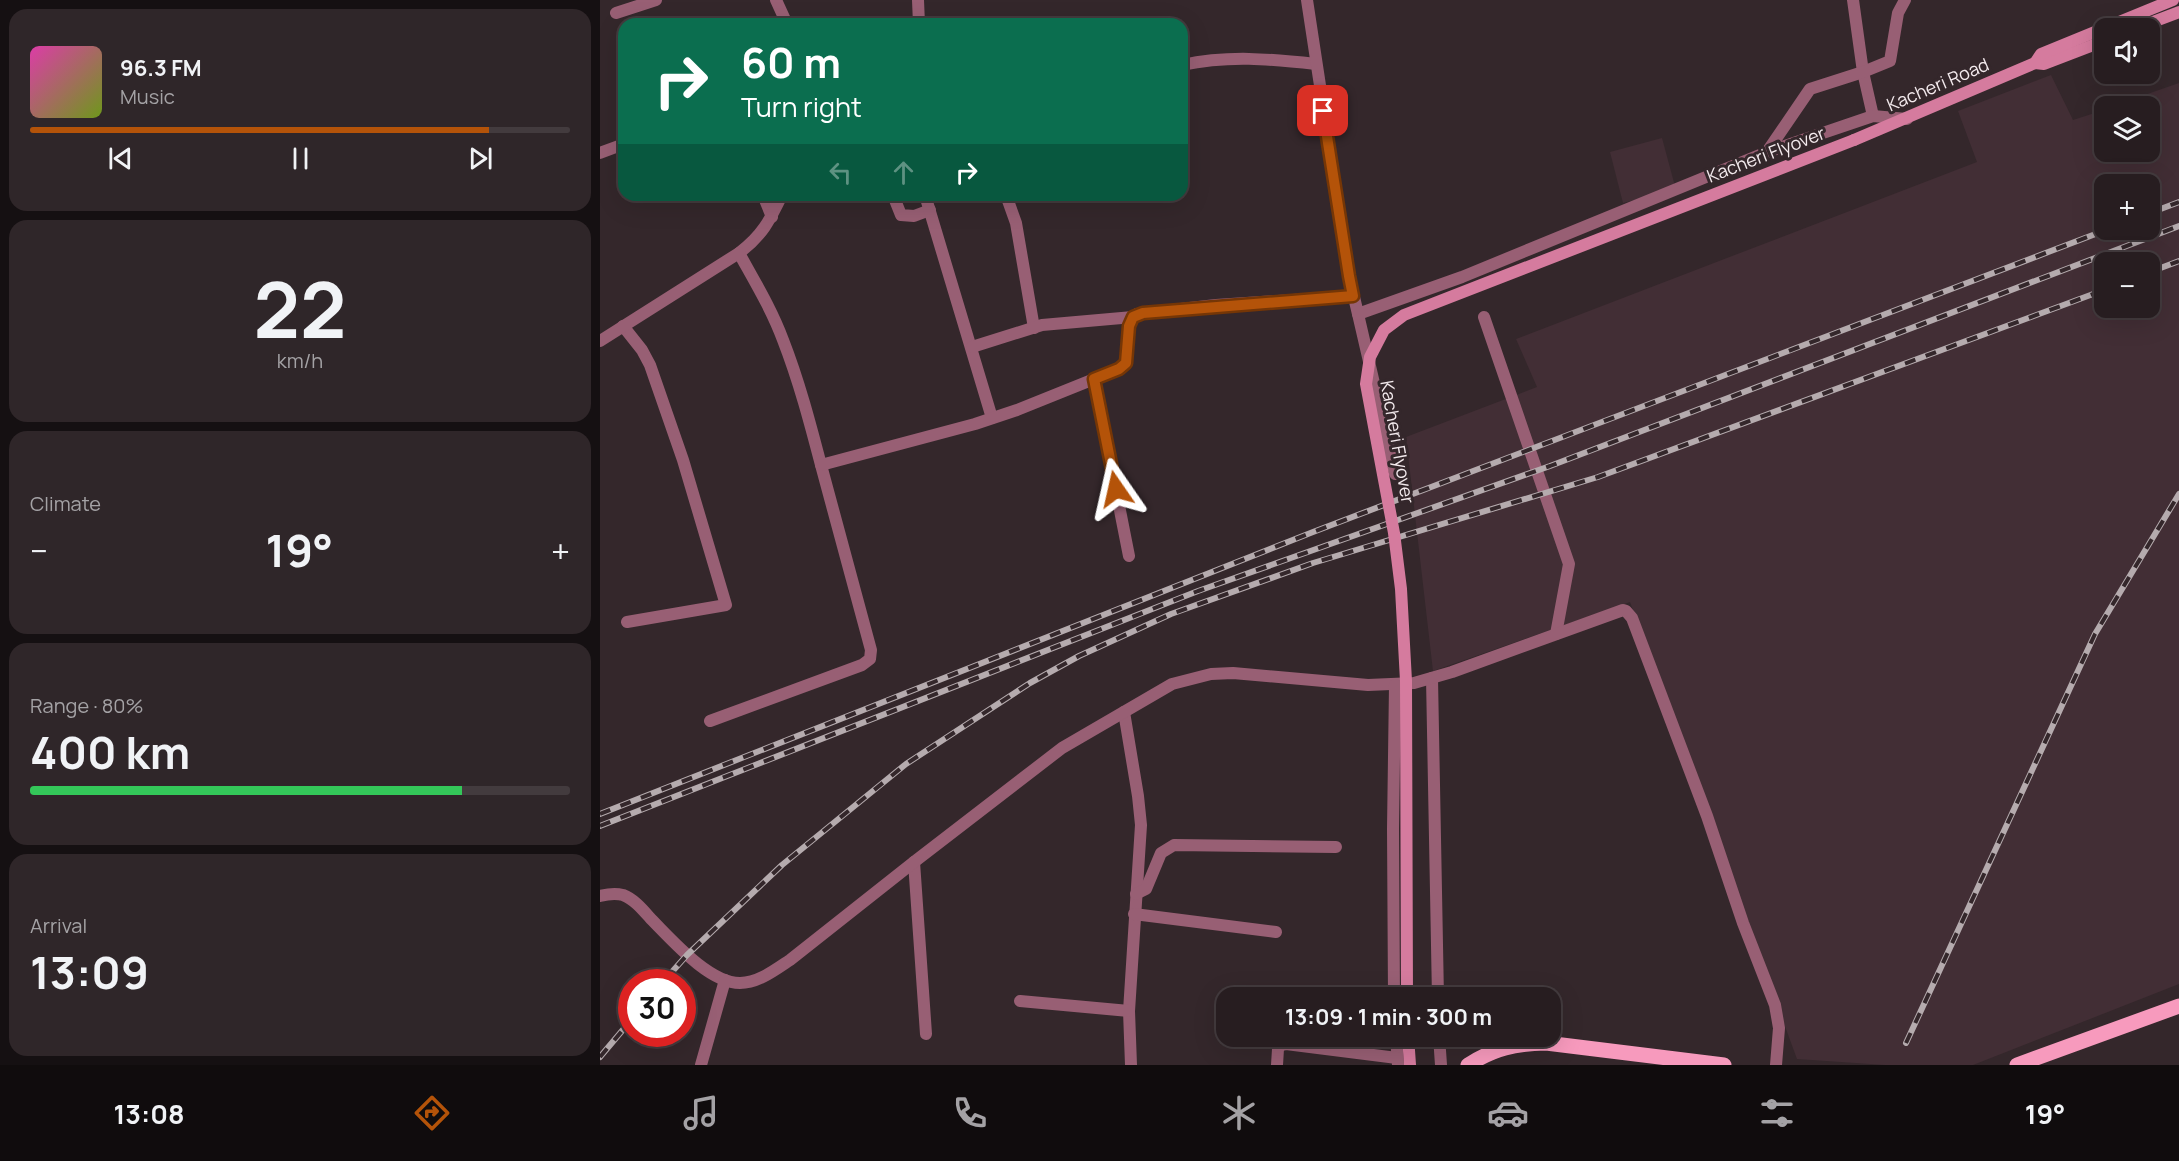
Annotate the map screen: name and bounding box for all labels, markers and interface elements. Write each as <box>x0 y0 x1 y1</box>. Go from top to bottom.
map controls <box>2094 18 2160 318</box>
button: sound <box>2094 18 2160 84</box>
text: 60 m <box>741 33 841 91</box>
icon: right <box>642 42 720 120</box>
street label: Kacheri Road <box>1883 52 1992 116</box>
text: 96.3 FM <box>120 53 202 83</box>
text: Music <box>120 83 175 110</box>
pin <box>1297 85 1348 136</box>
text: Turn right <box>741 88 862 125</box>
icon: arrive <box>1306 94 1339 127</box>
button: layers <box>2094 96 2160 162</box>
street label: Kacheri Flyover <box>1703 120 1829 188</box>
icon: previous <box>104 142 137 175</box>
icon: pause <box>284 142 317 175</box>
icon: next <box>464 142 497 175</box>
icon: left <box>824 156 857 189</box>
icon: ahead <box>887 156 920 189</box>
icon: right <box>950 156 983 189</box>
button: + <box>2094 174 2160 240</box>
button: − <box>2094 252 2160 318</box>
text: 22 <box>254 255 346 361</box>
text: km/h <box>277 347 323 374</box>
street label: Kacheri Flyover <box>1375 378 1421 506</box>
position arrow <box>1084 457 1148 521</box>
text: Climate <box>30 490 101 517</box>
text: 19° <box>265 519 333 581</box>
text: − <box>30 528 48 573</box>
text: + <box>551 528 570 573</box>
text: Range · 80% <box>30 692 144 719</box>
text: 400 km <box>30 721 190 783</box>
text: Arrival <box>30 912 87 939</box>
text: 13:09 <box>30 941 149 1003</box>
speed limit sign: 30 <box>618 969 696 1047</box>
text: 13:09 · 1 min · 300 m <box>1285 1002 1492 1032</box>
icon: directions <box>411 1092 453 1134</box>
icon: music <box>680 1092 722 1134</box>
icon: phone <box>949 1092 991 1134</box>
icon: climate <box>1218 1092 1260 1134</box>
icon: car <box>1487 1092 1529 1134</box>
icon: filters <box>1756 1092 1798 1134</box>
text: 13:08 <box>113 1095 185 1132</box>
text: 19° <box>2025 1095 2066 1132</box>

